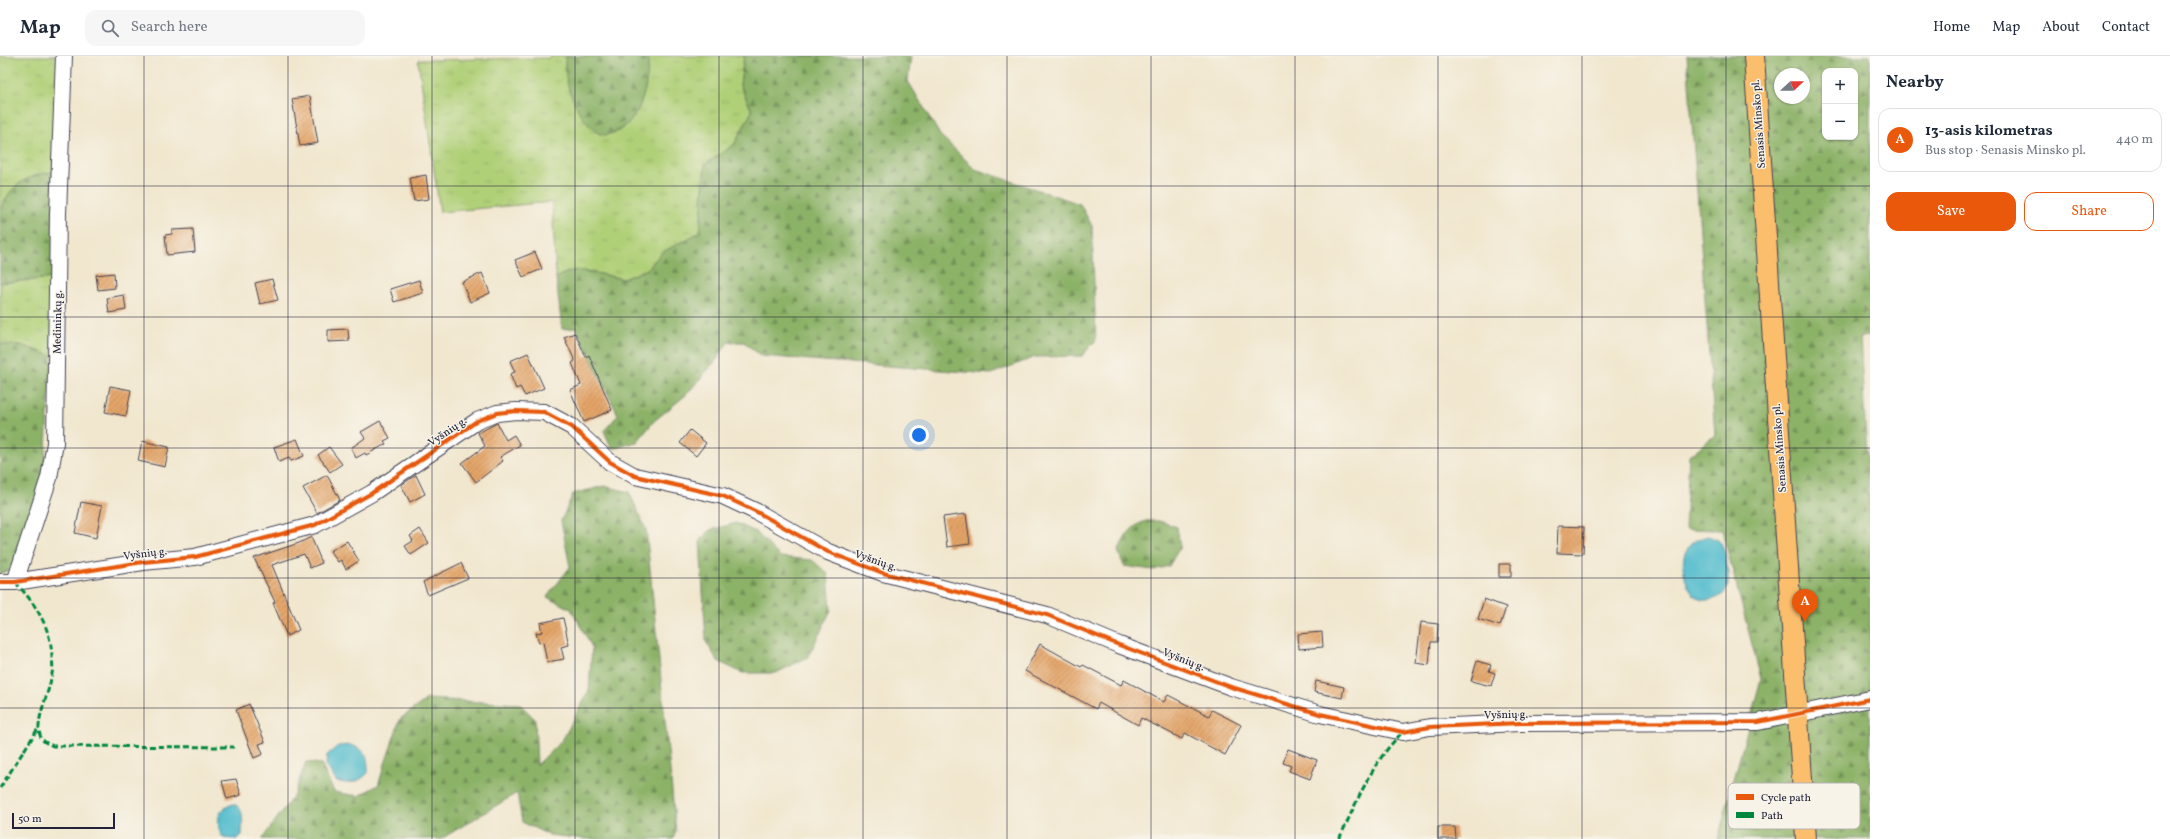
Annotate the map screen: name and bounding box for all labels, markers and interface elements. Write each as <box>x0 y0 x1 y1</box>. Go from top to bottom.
search box <box>85 10 365 46</box>
text: Map <box>20 15 61 41</box>
icon: search <box>99 17 121 39</box>
text: Search here <box>131 17 208 38</box>
text: Home <box>1933 18 1970 37</box>
text: Map <box>1992 18 2020 37</box>
text: About <box>2042 18 2080 37</box>
text: Contact <box>2102 18 2150 37</box>
north arrow <box>1774 68 1810 104</box>
map controls <box>1822 68 1858 140</box>
button: + <box>1822 68 1858 104</box>
text: Nearby <box>1886 71 1944 94</box>
street label: Senasis Minsko pl. <box>1749 79 1770 169</box>
button: − <box>1822 104 1858 140</box>
text: 13-asis kilometras <box>1925 121 2053 142</box>
text: A <box>1895 131 1905 149</box>
text: 440 m <box>2116 131 2153 149</box>
text: Bus stop · Senasis Minsko pl. <box>1925 142 2086 160</box>
button: Save <box>1886 192 2016 231</box>
button: Share <box>2024 192 2154 231</box>
street label: Medininkų g. <box>50 290 67 354</box>
street label: Senasis Minsko pl. <box>1770 403 1791 493</box>
street label: Vyšnių g. <box>425 414 471 451</box>
your location <box>909 425 929 445</box>
street label: Vyšnių g. <box>122 544 168 565</box>
street label: Vyšnių g. <box>852 547 899 576</box>
pin: A <box>1792 589 1818 622</box>
street label: Vyšnių g. <box>1160 646 1207 675</box>
street label: Vyšnių g. <box>1484 708 1529 723</box>
legend <box>1728 783 1860 829</box>
text: Cycle path <box>1761 791 1811 806</box>
text: Path <box>1761 809 1784 824</box>
scale bar <box>12 811 115 830</box>
text: 50 m <box>18 812 42 827</box>

